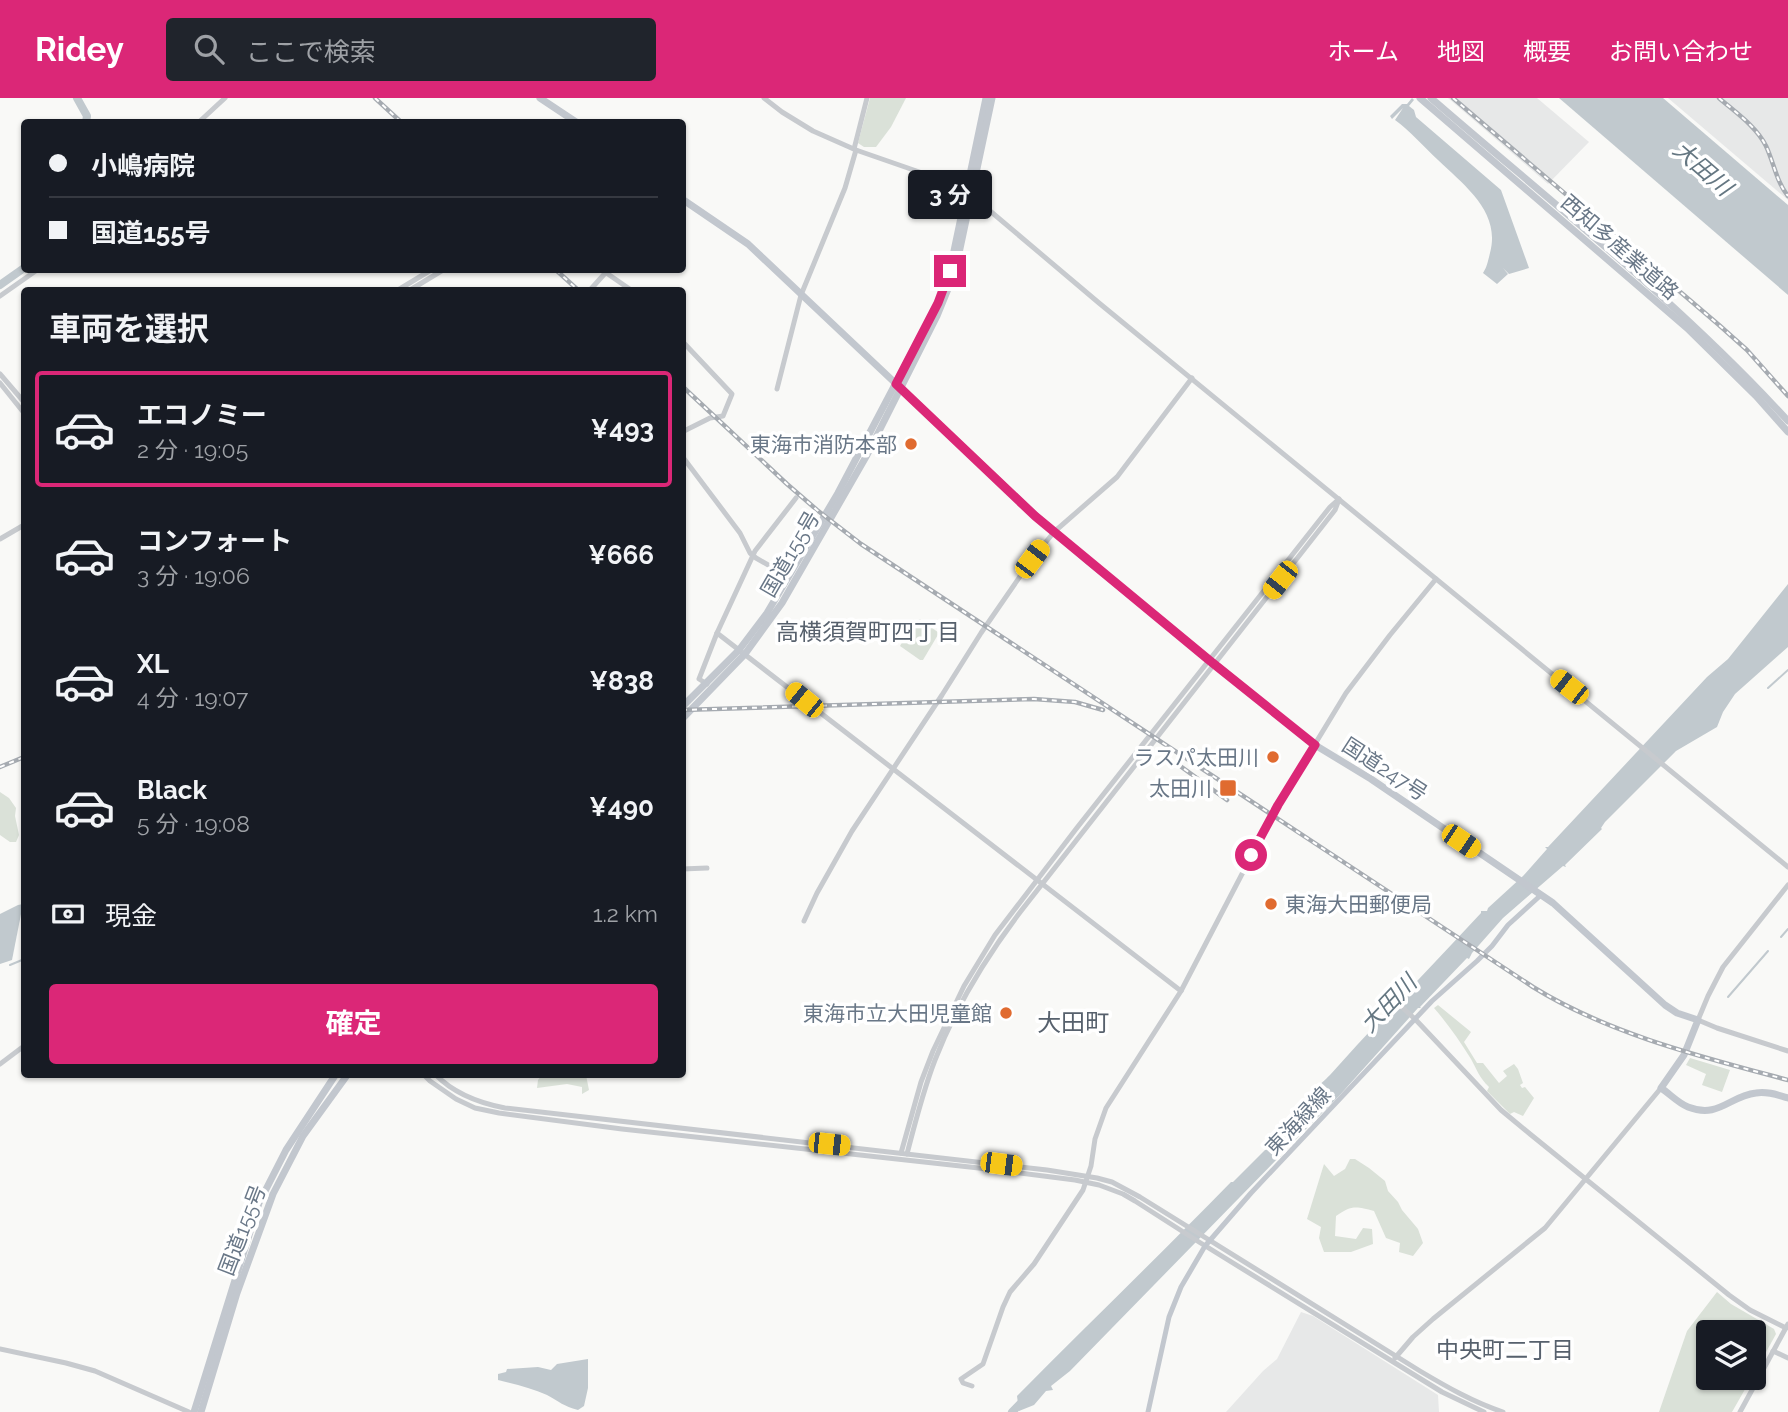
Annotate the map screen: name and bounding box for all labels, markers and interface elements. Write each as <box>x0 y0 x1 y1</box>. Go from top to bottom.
search box <box>166 18 656 81</box>
text: Ridey <box>35 30 124 69</box>
icon: search <box>190 30 228 68</box>
text: ここで検索 <box>246 37 376 67</box>
text: ホーム <box>1328 37 1399 66</box>
text: 地図 <box>1437 37 1485 66</box>
text: 概要 <box>1523 37 1571 66</box>
text: お問い合わせ <box>1609 37 1753 66</box>
water label: 大田川 <box>1668 135 1740 203</box>
text: 小嶋病院 <box>91 151 195 181</box>
callout: 3 分 <box>908 170 992 218</box>
text: 3 分 <box>929 181 971 208</box>
street label: 西知多産業道路 <box>1556 189 1684 305</box>
text: 国道155号 <box>91 218 211 248</box>
route end <box>934 255 966 287</box>
text: 車両を選択 <box>49 310 209 347</box>
icon: car <box>53 398 116 461</box>
text: エコノミー <box>137 400 267 430</box>
text: ¥493 <box>591 414 654 444</box>
place label: 東海市消防本部 <box>750 432 897 457</box>
text: 2 分 · 19:05 <box>137 436 248 463</box>
marker: 東海市消防本部 <box>903 436 919 452</box>
street label: 国道155号 <box>755 507 825 601</box>
icon: car <box>53 524 116 587</box>
text: コンフォート <box>137 526 292 556</box>
car <box>1011 536 1054 582</box>
text: ¥666 <box>588 540 654 570</box>
car <box>1259 557 1302 603</box>
text: 3 分 · 19:06 <box>137 562 250 589</box>
district label: 高横須賀町四丁目 <box>776 618 960 645</box>
text: XL <box>137 649 169 679</box>
icon: car <box>53 650 116 713</box>
text: ¥838 <box>590 666 654 696</box>
car <box>1546 666 1593 708</box>
car <box>782 679 827 721</box>
text: 4 分 · 19:07 <box>137 684 248 711</box>
street label: 国道247号 <box>1338 732 1432 806</box>
place label: ラスパ太田川 <box>1133 745 1259 770</box>
marker: ラスパ太田川 <box>1265 749 1281 765</box>
text: Black <box>137 775 207 805</box>
icon: car <box>53 776 116 839</box>
place label: 太田川 <box>1149 776 1212 801</box>
marker: 太田川 <box>1218 778 1238 798</box>
text: ¥490 <box>589 792 654 822</box>
text: 5 分 · 19:08 <box>137 810 250 837</box>
car <box>1438 821 1485 861</box>
route start <box>1235 839 1267 871</box>
place label: 東海大田郵便局 <box>1285 892 1432 917</box>
icon: cash <box>49 895 87 933</box>
marker: 東海大田郵便局 <box>1263 896 1279 912</box>
text: 1.2 km <box>593 900 658 927</box>
text: 現金 <box>105 901 157 931</box>
water label: 大田川 <box>1354 967 1424 1037</box>
button: 確定 <box>49 984 658 1064</box>
place label: 東海市立大田児童館 <box>803 1001 992 1026</box>
marker: 東海市立大田児童館 <box>998 1005 1014 1021</box>
district label: 大田町 <box>1037 1008 1109 1037</box>
street label: 東海緑線 <box>1260 1082 1336 1160</box>
car <box>808 1131 851 1157</box>
car <box>979 1151 1024 1177</box>
street label: 国道155号 <box>213 1181 271 1279</box>
map controls <box>1696 1320 1766 1390</box>
button: layers <box>1696 1320 1766 1390</box>
district label: 中央町二丁目 <box>1436 1336 1574 1363</box>

